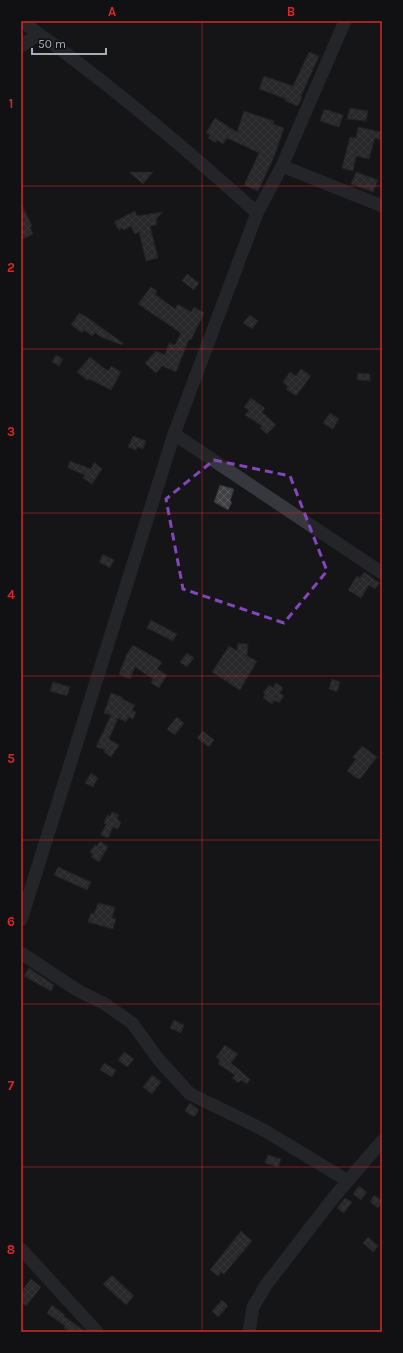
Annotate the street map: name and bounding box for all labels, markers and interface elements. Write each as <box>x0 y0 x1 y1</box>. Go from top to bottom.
text: A <box>108 4 116 19</box>
text: B <box>287 4 295 19</box>
scale bar <box>32 30 106 56</box>
text: 50 m <box>38 37 66 51</box>
text: 1 <box>9 96 13 111</box>
text: 2 <box>7 260 15 275</box>
text: 3 <box>7 424 15 439</box>
text: 4 <box>7 587 15 602</box>
text: 5 <box>7 751 15 766</box>
text: 6 <box>7 914 15 929</box>
text: 7 <box>8 1078 15 1093</box>
text: 8 <box>7 1242 15 1257</box>

